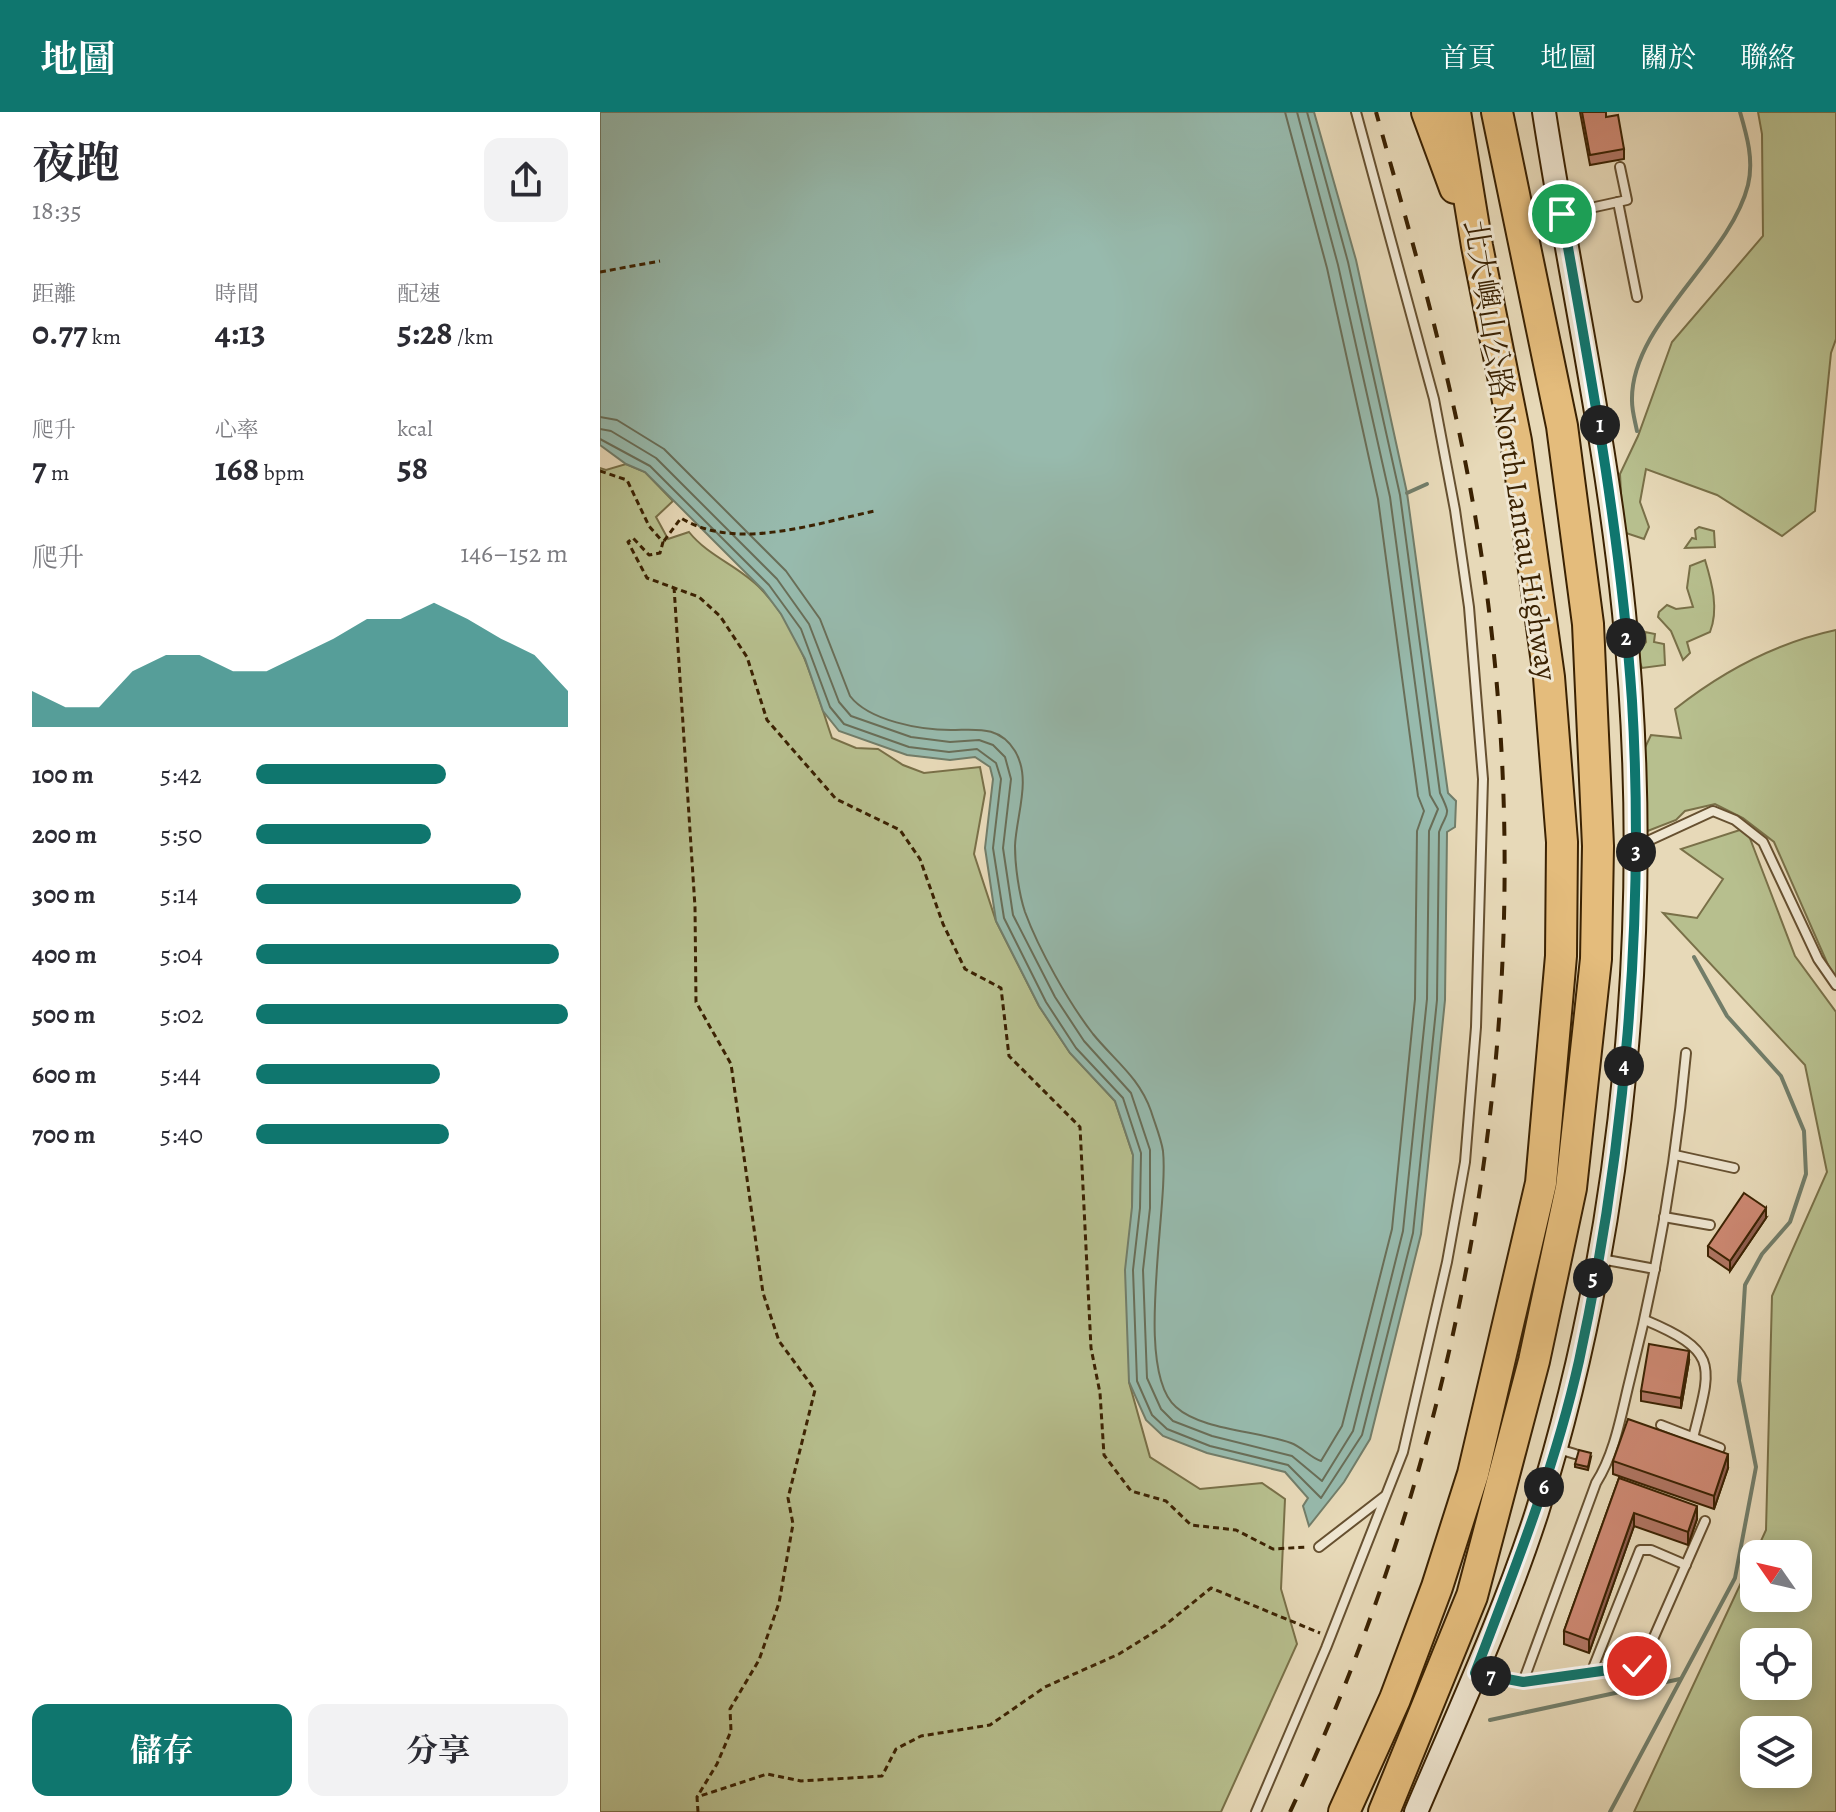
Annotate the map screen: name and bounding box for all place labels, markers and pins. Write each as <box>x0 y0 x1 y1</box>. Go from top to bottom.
pin <box>1528 180 1596 248</box>
pin: 1 <box>1580 405 1620 445</box>
pin: 2 <box>1606 618 1646 658</box>
pin: 3 <box>1616 832 1656 872</box>
pin: 4 <box>1604 1046 1644 1086</box>
pin: 5 <box>1573 1258 1613 1298</box>
pin: 6 <box>1524 1467 1564 1507</box>
pin <box>1603 1632 1671 1700</box>
pin: 7 <box>1471 1656 1511 1696</box>

